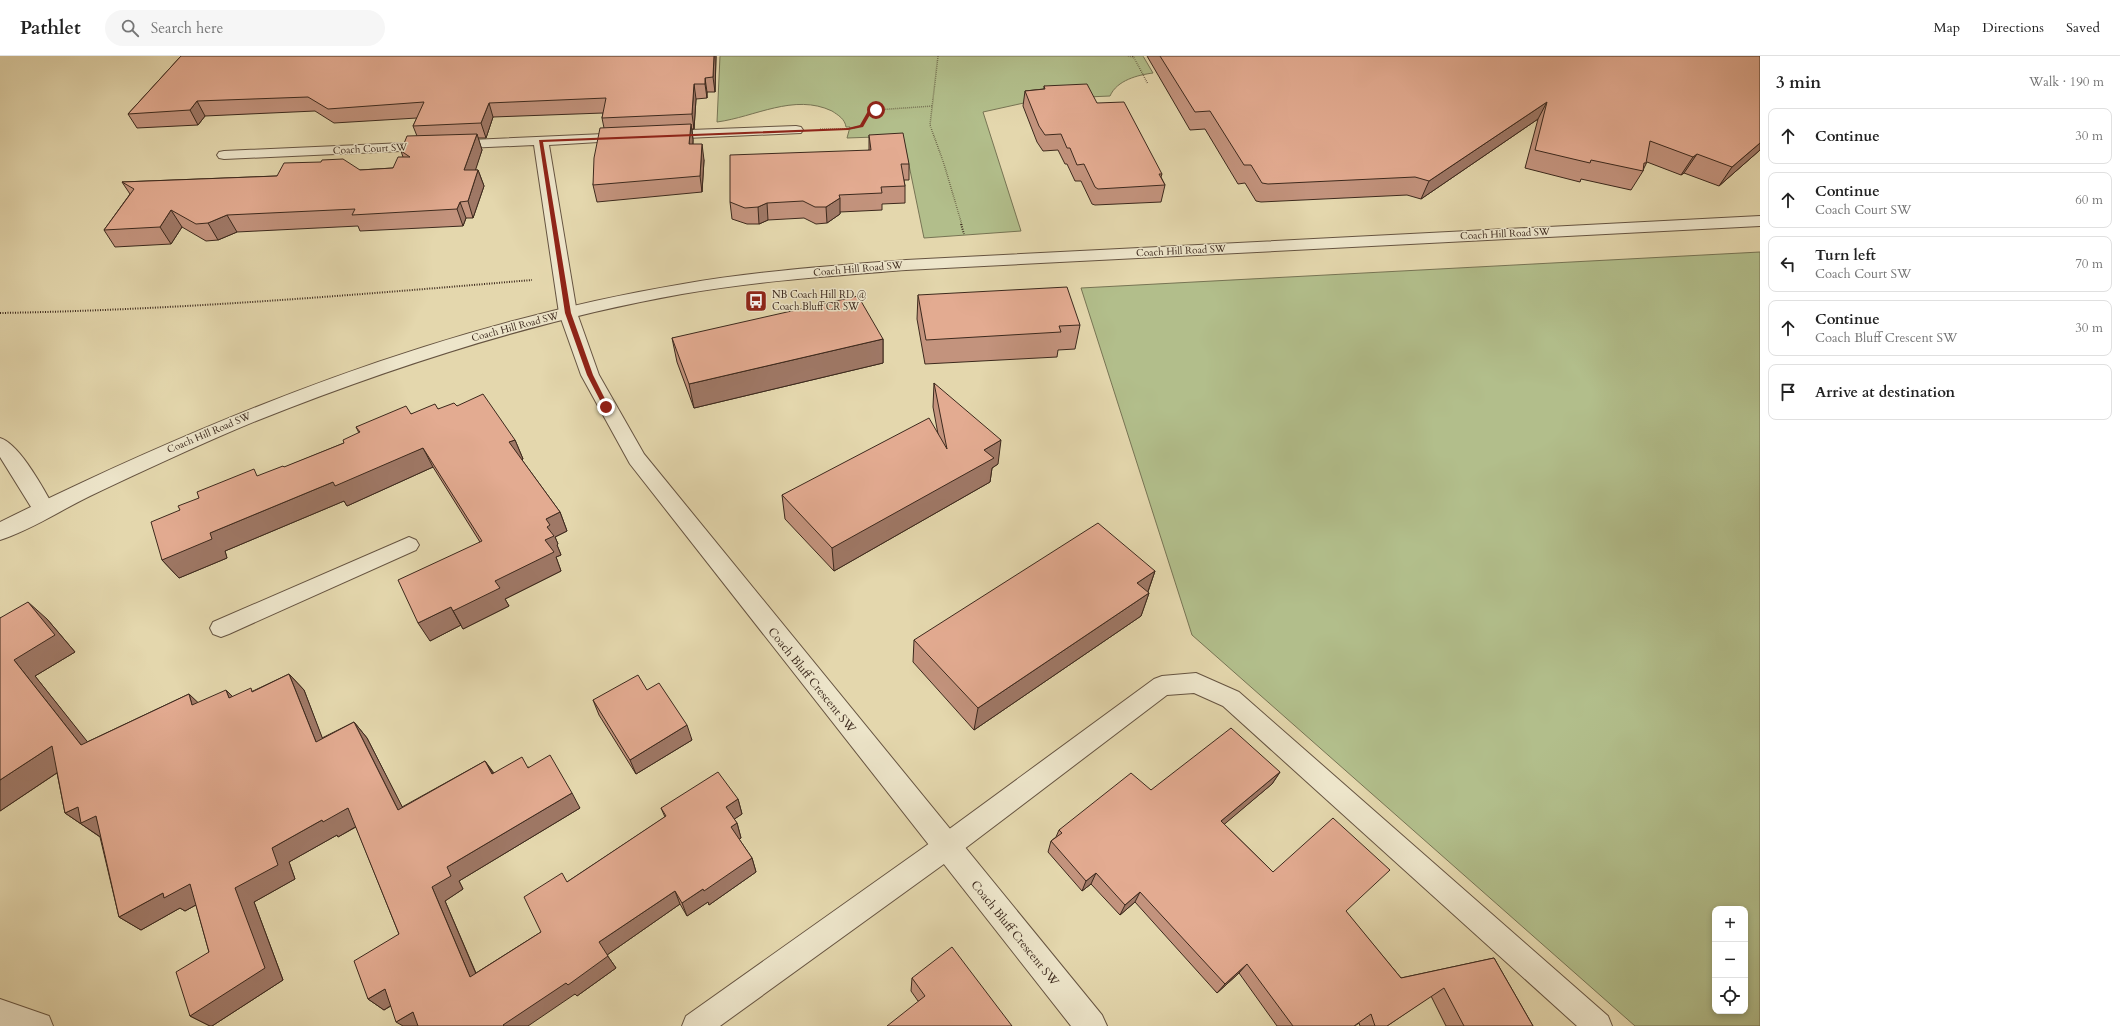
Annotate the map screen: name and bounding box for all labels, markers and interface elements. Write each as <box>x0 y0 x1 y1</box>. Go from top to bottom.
search box <box>105 10 385 46</box>
text: Pathlet <box>20 15 81 41</box>
icon: search <box>119 17 141 39</box>
text: Search here <box>151 18 223 38</box>
text: Map <box>1934 18 1960 37</box>
text: Directions <box>1982 18 2044 37</box>
text: Saved <box>2066 18 2100 37</box>
text: 3 min <box>1776 71 1821 94</box>
text: Walk · 190 m <box>2029 73 2104 91</box>
route start <box>867 101 885 119</box>
icon: ahead <box>1777 125 1799 147</box>
text: Continue <box>1815 126 1880 146</box>
text: 30 m <box>2075 127 2103 145</box>
street label: Coach Court SW <box>333 140 408 158</box>
text: Continue <box>1815 181 1880 201</box>
icon: ahead <box>1777 189 1799 211</box>
text: 60 m <box>2075 191 2103 209</box>
text: Coach Court SW <box>1815 201 1911 219</box>
street label: Coach Hill Road SW <box>1460 225 1551 243</box>
street label: Coach Hill Road SW <box>1136 242 1227 260</box>
text: Turn left <box>1815 245 1876 265</box>
icon: left <box>1777 253 1799 275</box>
text: 70 m <box>2075 255 2103 273</box>
street label: Coach Hill Road SW <box>813 258 904 280</box>
text: Coach Court SW <box>1815 265 1911 283</box>
bus stop icon: NB Coach Hill RD @ Coach Bluff CR SW <box>743 288 769 314</box>
place label: NB Coach Hill RD @ Coach Bluff CR SW <box>772 288 867 314</box>
street label: Coach Hill Road SW <box>470 308 561 345</box>
text: Continue <box>1815 309 1880 329</box>
icon: ahead <box>1777 317 1799 339</box>
text: 30 m <box>2075 319 2103 337</box>
text: Coach Bluff Crescent SW <box>1815 329 1957 347</box>
icon: arrive <box>1777 381 1799 403</box>
text: Arrive at destination <box>1815 382 1955 402</box>
route end <box>597 398 615 416</box>
street label: Coach Hill Road SW <box>165 409 254 457</box>
street label: Coach Bluff Crescent SW <box>764 624 860 737</box>
street label: Coach Bluff Crescent SW <box>967 877 1063 990</box>
map controls <box>1712 906 1748 1014</box>
button: + <box>1712 906 1748 942</box>
button: − <box>1712 942 1748 978</box>
button: locate <box>1712 978 1748 1014</box>

